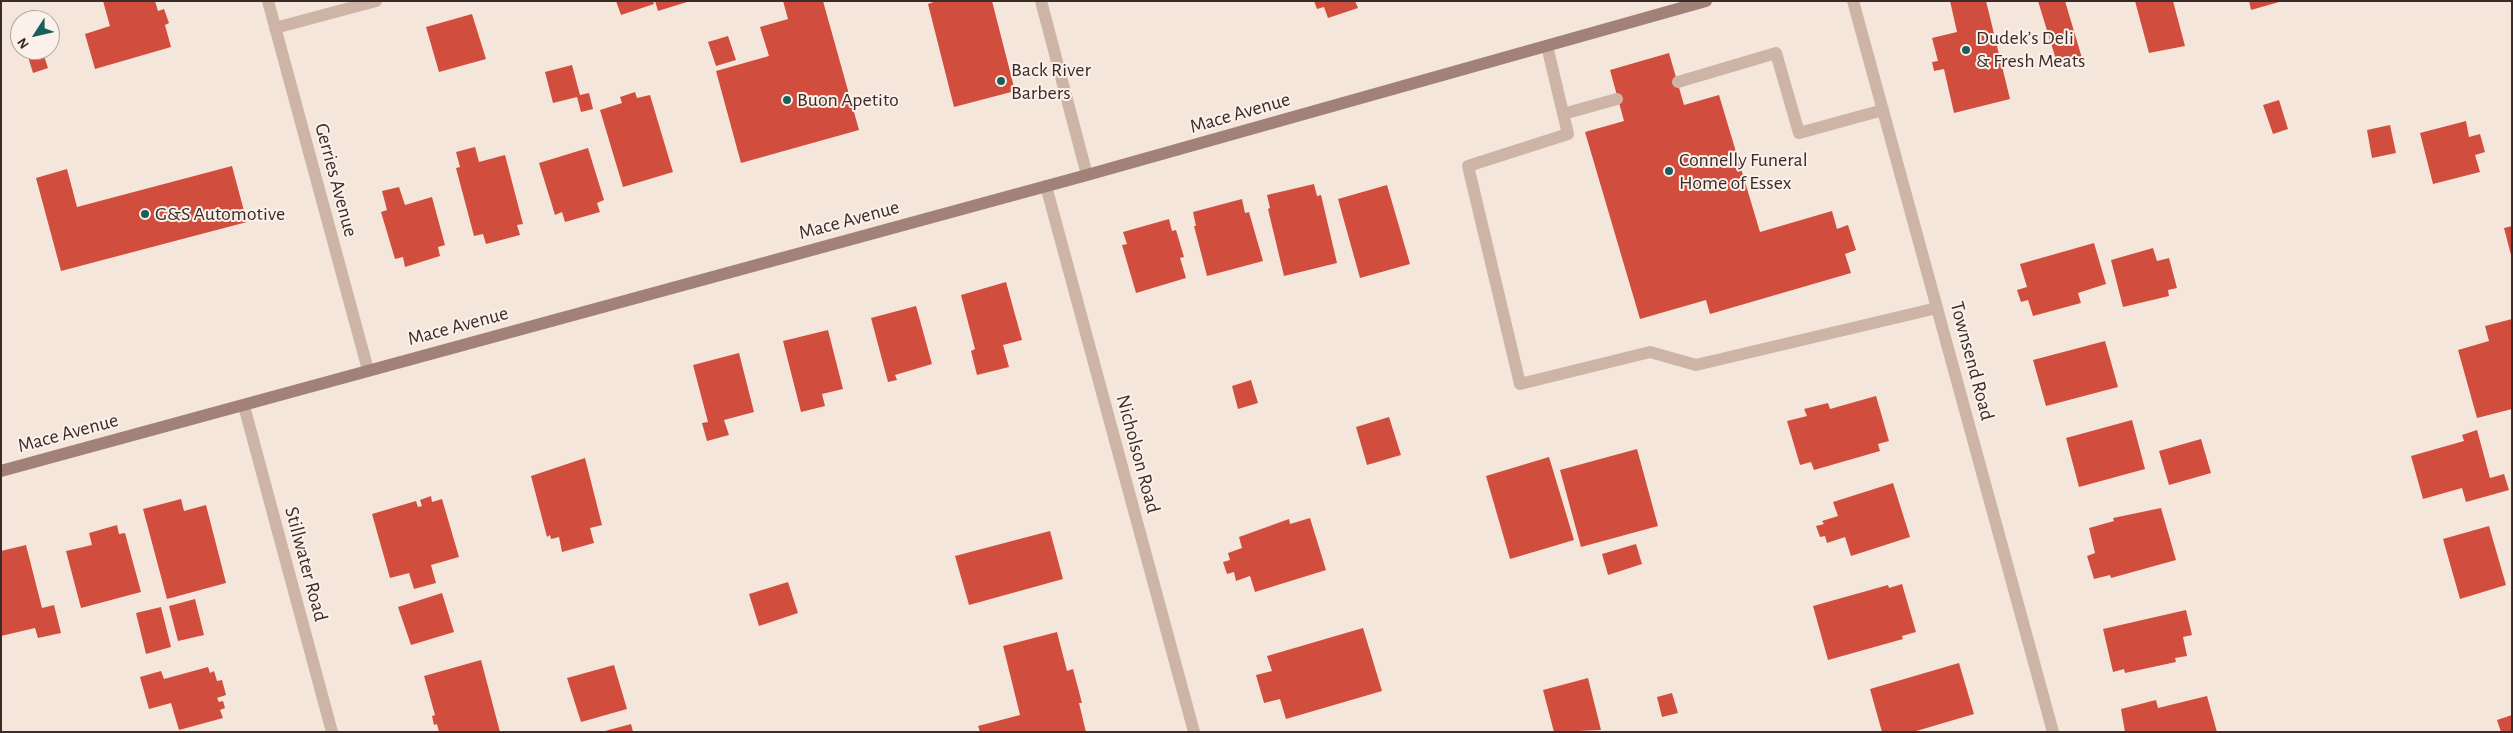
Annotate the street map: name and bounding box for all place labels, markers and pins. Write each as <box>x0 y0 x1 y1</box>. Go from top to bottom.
place label: Dudek’s Deli & Fresh Meats <box>1976 26 2085 73</box>
marker: Dudek’s Deli & Fresh Meats <box>1960 44 1972 56</box>
place label: Back River Barbers <box>1011 58 1091 105</box>
marker: Back River Barbers <box>995 75 1007 87</box>
place label: Buon Apetito <box>797 88 899 112</box>
marker: Buon Apetito <box>781 94 793 106</box>
place label: Connelly Funeral Home of Essex <box>1679 148 1808 195</box>
marker: Connelly Funeral Home of Essex <box>1663 165 1675 177</box>
place label: G&S Automotive <box>155 202 285 226</box>
marker: G&S Automotive <box>139 208 151 220</box>

